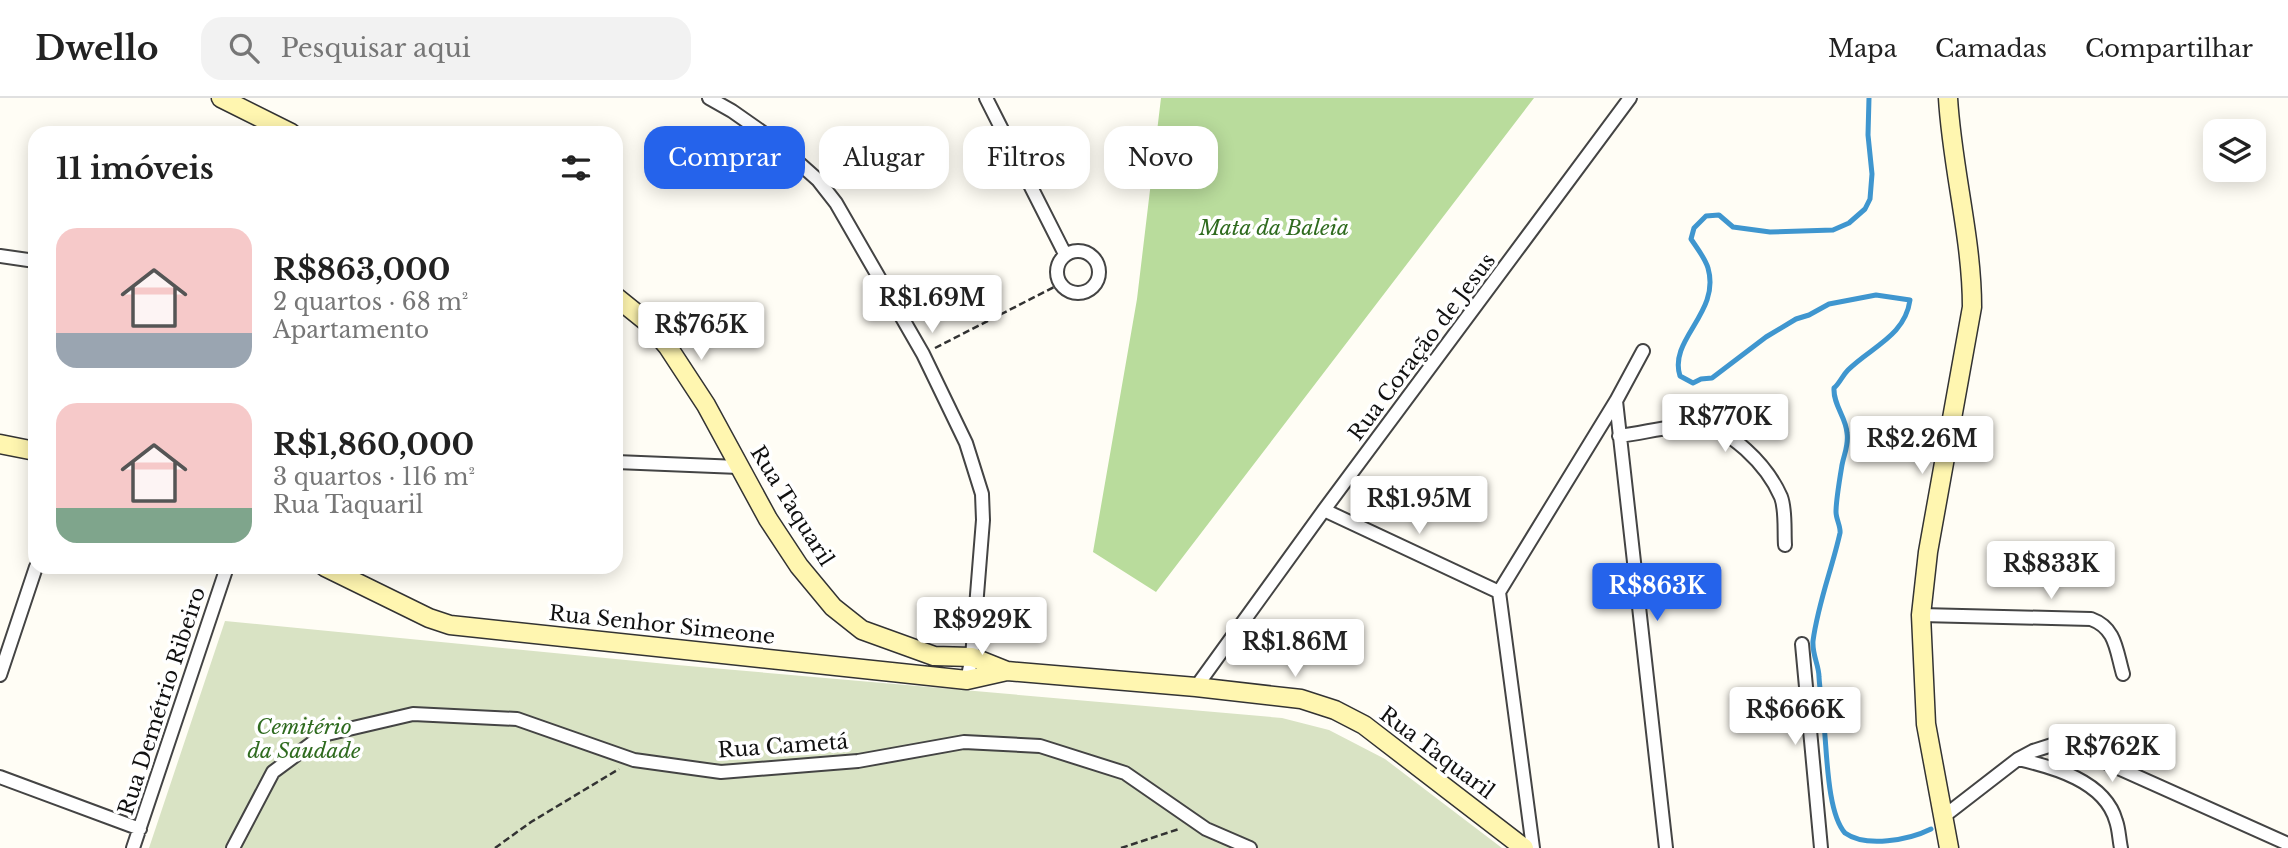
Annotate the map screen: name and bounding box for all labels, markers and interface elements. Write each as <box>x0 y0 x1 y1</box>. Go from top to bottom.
search box <box>201 17 691 80</box>
text: Dwello <box>35 28 159 69</box>
icon: search <box>225 29 263 67</box>
text: Pesquisar aqui <box>281 32 471 64</box>
text: Mapa <box>1828 34 1897 63</box>
text: Camadas <box>1935 34 2047 63</box>
text: Compartilhar <box>2085 34 2253 63</box>
map controls <box>2203 119 2266 182</box>
button: layers <box>2203 119 2266 182</box>
chip: Comprar <box>644 126 805 189</box>
chip: Alugar <box>819 126 949 189</box>
chip: Filtros <box>963 126 1090 189</box>
chip: Novo <box>1104 126 1218 189</box>
icon: filters <box>557 149 595 187</box>
text: 11 imóveis <box>56 150 214 187</box>
park label: Mata da Baleia <box>1198 215 1349 241</box>
street label: Rua Coração de Jesus <box>1343 248 1501 446</box>
text: R$863,000 <box>273 251 450 288</box>
icon: home <box>112 256 196 340</box>
pin: R$1.69M <box>867 275 997 335</box>
text: R$1.69M <box>879 284 985 312</box>
text: 2 quartos · 68 m² <box>273 288 468 316</box>
pin: R$765K <box>644 302 758 362</box>
text: R$765K <box>654 311 748 339</box>
text: Apartamento <box>273 316 429 344</box>
pin: R$770K <box>1668 394 1782 454</box>
text: R$770K <box>1678 403 1772 431</box>
pin: R$2.26M <box>1857 416 1987 476</box>
text: R$2.26M <box>1866 425 1978 453</box>
text: R$1,860,000 <box>273 426 474 463</box>
icon: home <box>112 431 196 515</box>
street label: Rua Taquaril <box>745 441 839 571</box>
text: 3 quartos · 116 m² <box>273 463 475 491</box>
pin: R$1.95M <box>1354 476 1484 536</box>
text: R$1.95M <box>1366 485 1472 513</box>
text: Rua Taquaril <box>273 491 423 519</box>
pin: R$833K <box>1994 542 2108 601</box>
text: R$833K <box>2003 550 2099 578</box>
pin: R$863K <box>1600 564 1714 623</box>
text: R$863K <box>1608 572 1706 600</box>
street label: Rua Demétrio Ribeiro <box>113 584 211 818</box>
pin: R$929K <box>925 598 1039 657</box>
street label: Rua Senhor Simeone <box>548 600 776 650</box>
text: R$929K <box>933 606 1031 634</box>
pin: R$1.86M <box>1230 620 1360 679</box>
text: R$1.86M <box>1242 628 1348 656</box>
pin: R$666K <box>1738 688 1852 747</box>
text: R$666K <box>1746 696 1844 724</box>
street label: Rua Taquaril <box>1374 701 1500 805</box>
park label: Cemitério da Saudade <box>247 714 361 764</box>
pin: R$762K <box>2055 724 2169 784</box>
street label: Rua Cametá <box>717 728 849 764</box>
text: R$762K <box>2065 733 2159 761</box>

